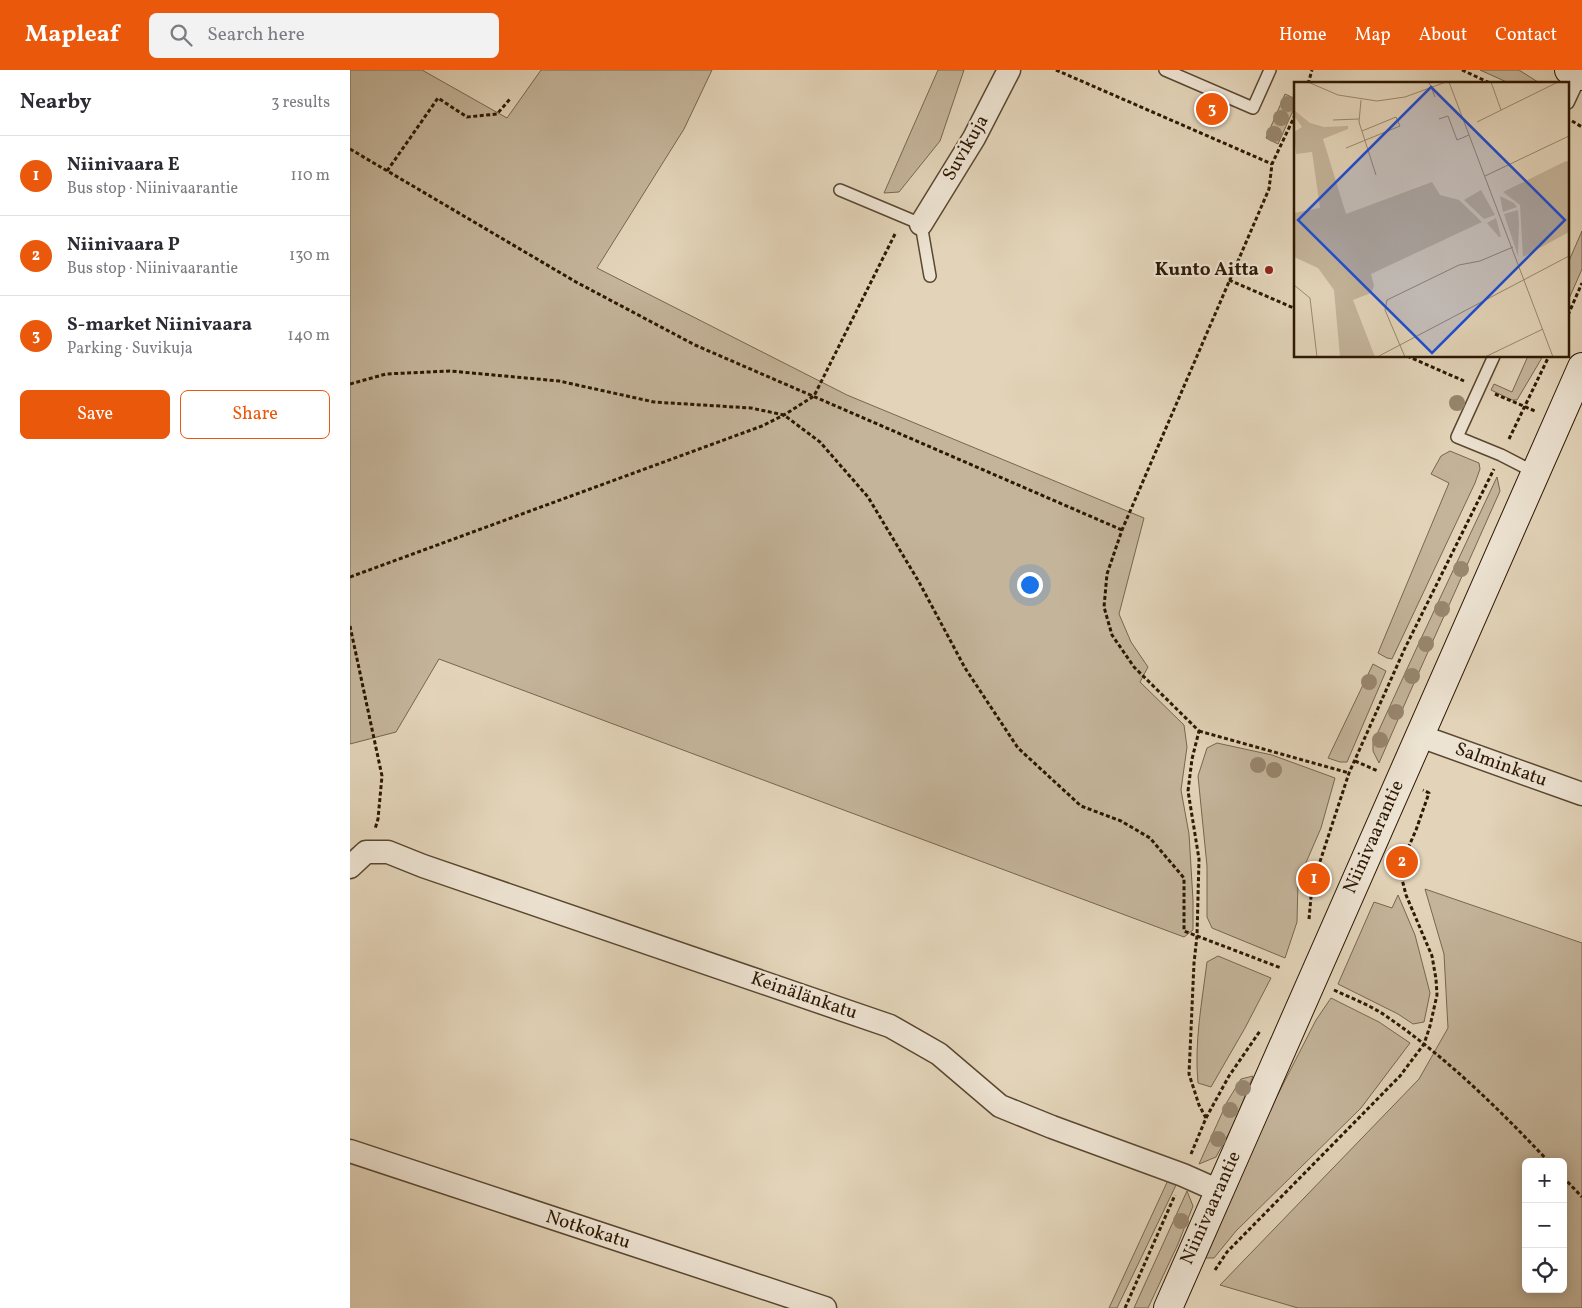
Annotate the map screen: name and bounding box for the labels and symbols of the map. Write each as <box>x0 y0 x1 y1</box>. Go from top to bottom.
inset map <box>1294 82 1570 358</box>
pin: 3 <box>1196 90 1228 128</box>
street label: Suvikuja <box>937 110 995 186</box>
place label: Kunto Aitta <box>1155 257 1259 283</box>
marker: Kunto Aitta <box>1263 264 1275 276</box>
your location <box>1017 572 1043 598</box>
street label: Salminkatu <box>1451 736 1551 794</box>
street label: Niinivaarantie <box>1337 776 1411 898</box>
pin: 2 <box>1386 843 1418 881</box>
pin: 1 <box>1298 860 1330 898</box>
street label: Keinälänkatu <box>747 966 861 1026</box>
street label: Niinivaarantie <box>1174 1147 1248 1269</box>
street label: Notkokatu <box>542 1204 634 1256</box>

